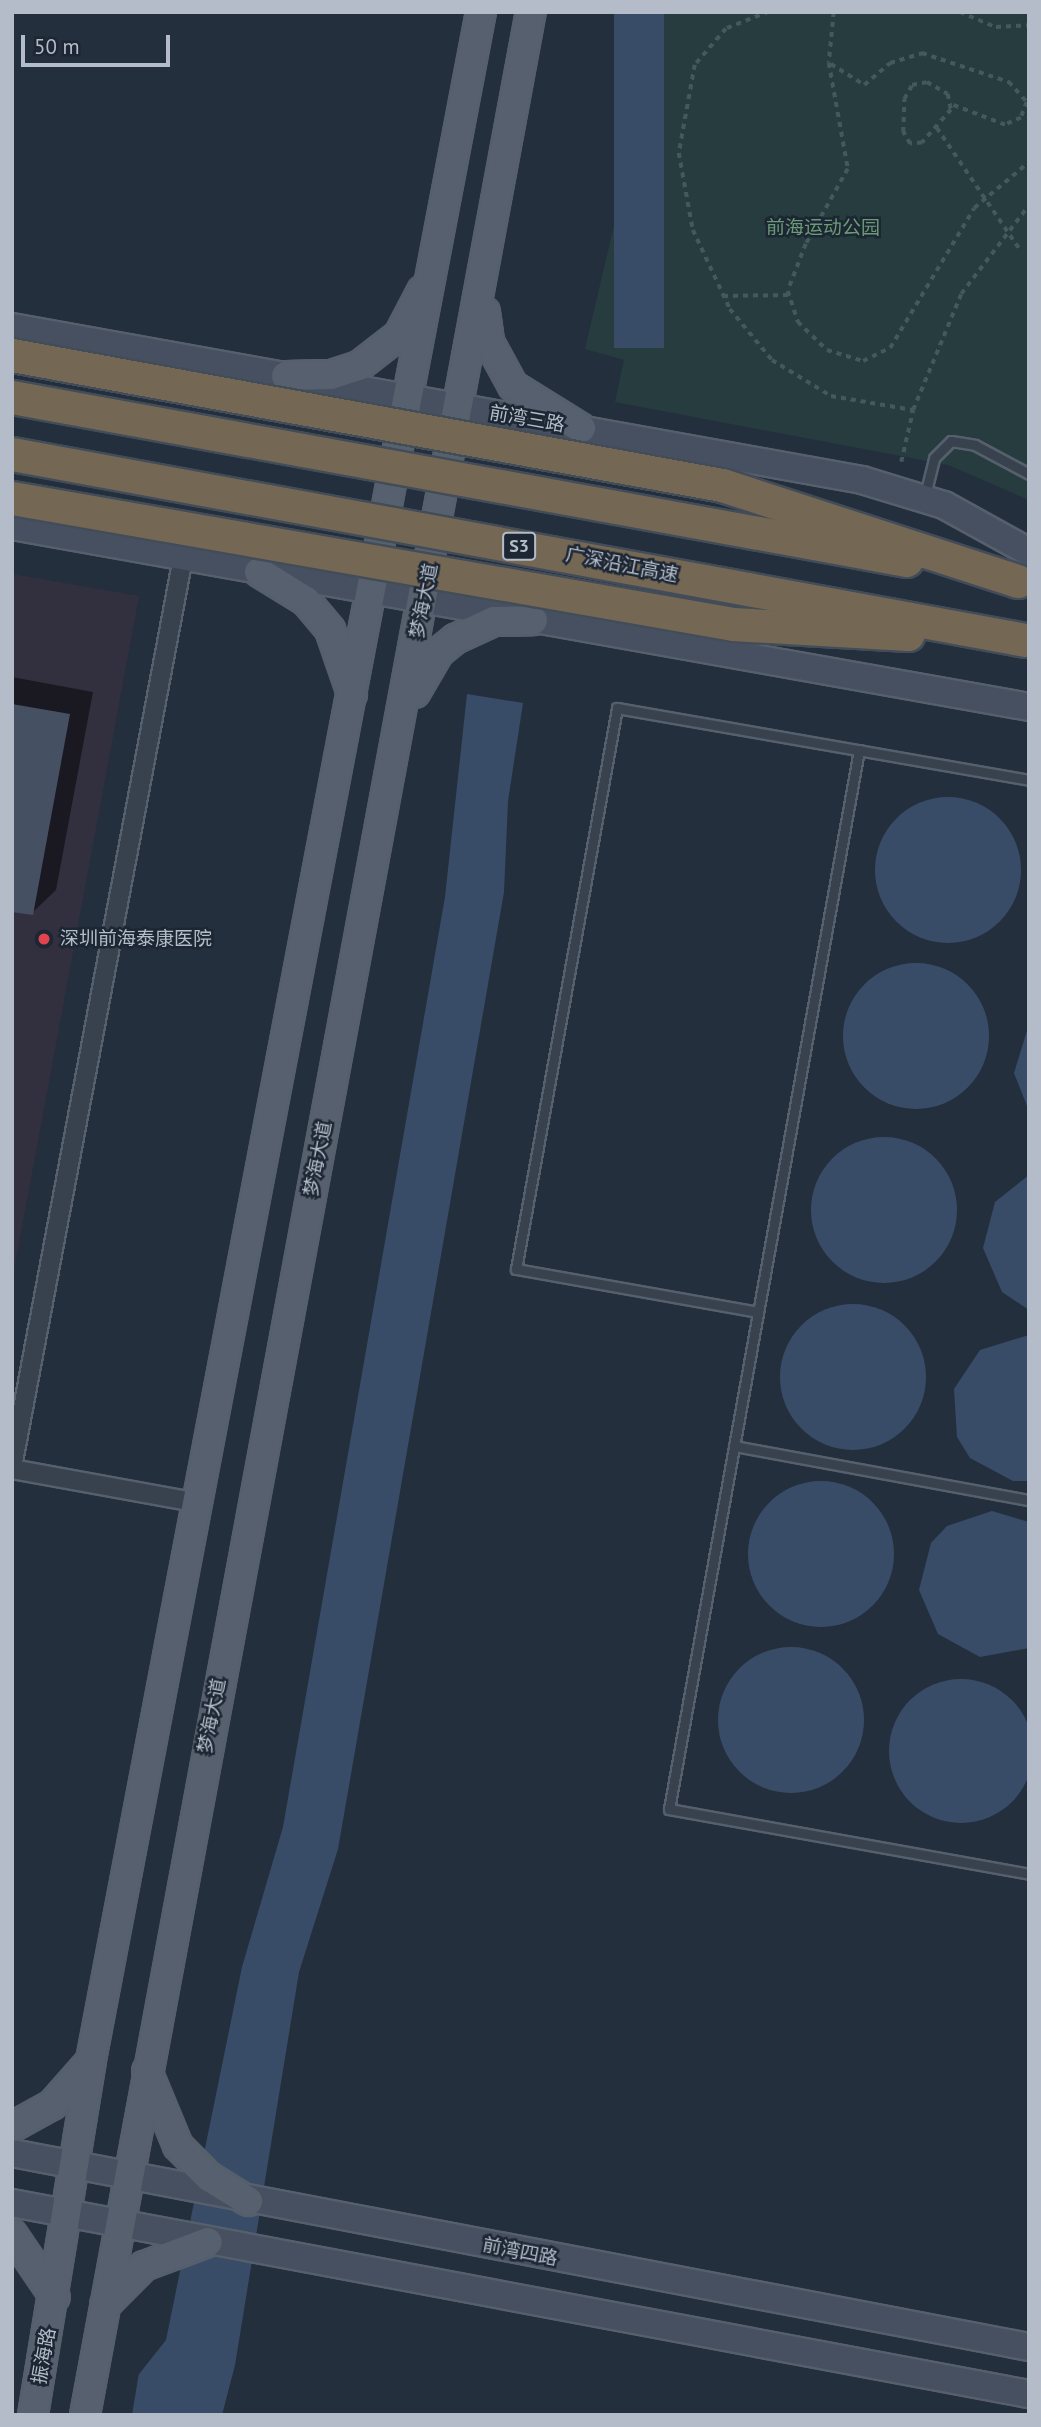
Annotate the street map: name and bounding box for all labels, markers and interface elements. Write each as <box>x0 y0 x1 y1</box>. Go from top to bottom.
scale bar <box>24 21 173 65</box>
text: 50 m <box>34 33 80 60</box>
park label: 前海运动公园 <box>766 217 880 239</box>
street label: 前湾三路 <box>488 401 566 437</box>
road number: S3 <box>502 532 536 560</box>
street label: 广深沿江高速 <box>564 543 680 587</box>
street label: 梦海大道 <box>406 562 442 640</box>
place label: 深圳前海泰康医院 <box>60 928 212 950</box>
marker: 深圳前海泰康医院 <box>34 929 54 949</box>
street label: 梦海大道 <box>300 1120 336 1198</box>
street label: 梦海大道 <box>194 1677 230 1755</box>
street label: 前湾四路 <box>481 2234 559 2270</box>
street label: 振海路 <box>28 2326 60 2386</box>

